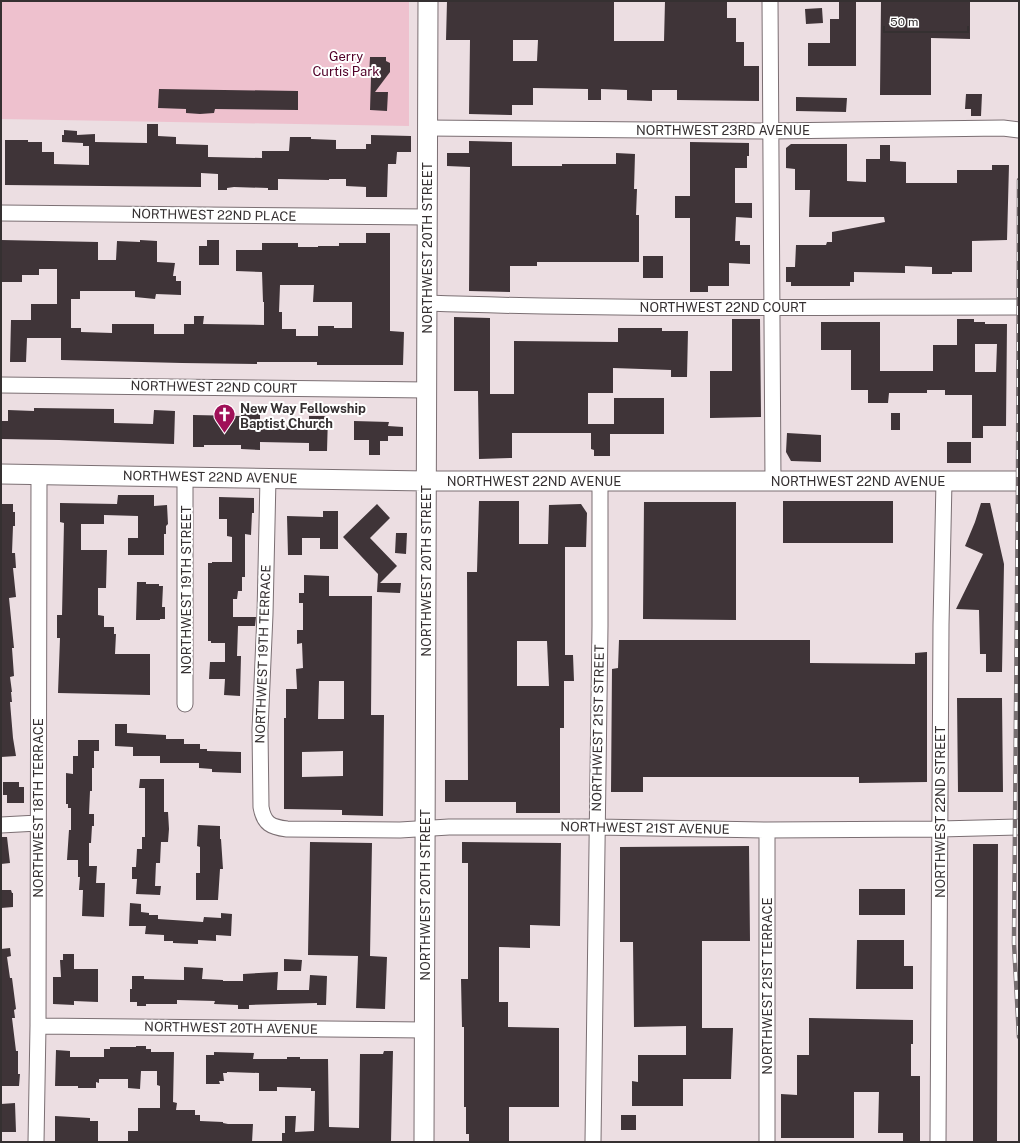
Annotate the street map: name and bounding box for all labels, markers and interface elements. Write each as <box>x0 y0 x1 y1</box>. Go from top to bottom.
scale bar <box>884 8 968 34</box>
text: 50 m <box>890 15 918 29</box>
park label: Gerry Curtis Park <box>312 49 380 79</box>
street label: NORTHWEST 23RD AVENUE <box>636 123 810 138</box>
street label: NORTHWEST 20TH STREET <box>420 162 435 334</box>
street label: NORTHWEST 22ND PLACE <box>131 206 297 224</box>
street label: NORTHWEST 22ND COURT <box>640 300 807 315</box>
street label: NORTHWEST 22ND COURT <box>130 378 298 396</box>
place label: New Way Fellowship Baptist Church <box>240 401 366 431</box>
church icon: New Way Fellowship Baptist Church <box>211 402 237 435</box>
street label: NORTHWEST 22ND AVENUE <box>123 468 297 486</box>
street label: NORTHWEST 22ND AVENUE <box>447 474 621 489</box>
street label: NORTHWEST 22ND AVENUE <box>771 474 945 489</box>
street label: NORTHWEST 20TH STREET <box>419 485 434 657</box>
street label: NORTHWEST 19TH STREET <box>179 505 194 674</box>
street label: NORTHWEST 19TH TERRACE <box>252 564 274 744</box>
street label: NORTHWEST 21ST STREET <box>589 644 607 812</box>
street label: NORTHWEST 18TH TERRACE <box>31 718 46 898</box>
street label: NORTHWEST 22ND STREET <box>933 726 948 898</box>
street label: NORTHWEST 20TH STREET <box>418 809 433 981</box>
street label: NORTHWEST 21ST AVENUE <box>560 819 730 837</box>
street label: NORTHWEST 21ST TERRACE <box>760 897 775 1075</box>
street label: NORTHWEST 20TH AVENUE <box>144 1019 318 1037</box>

